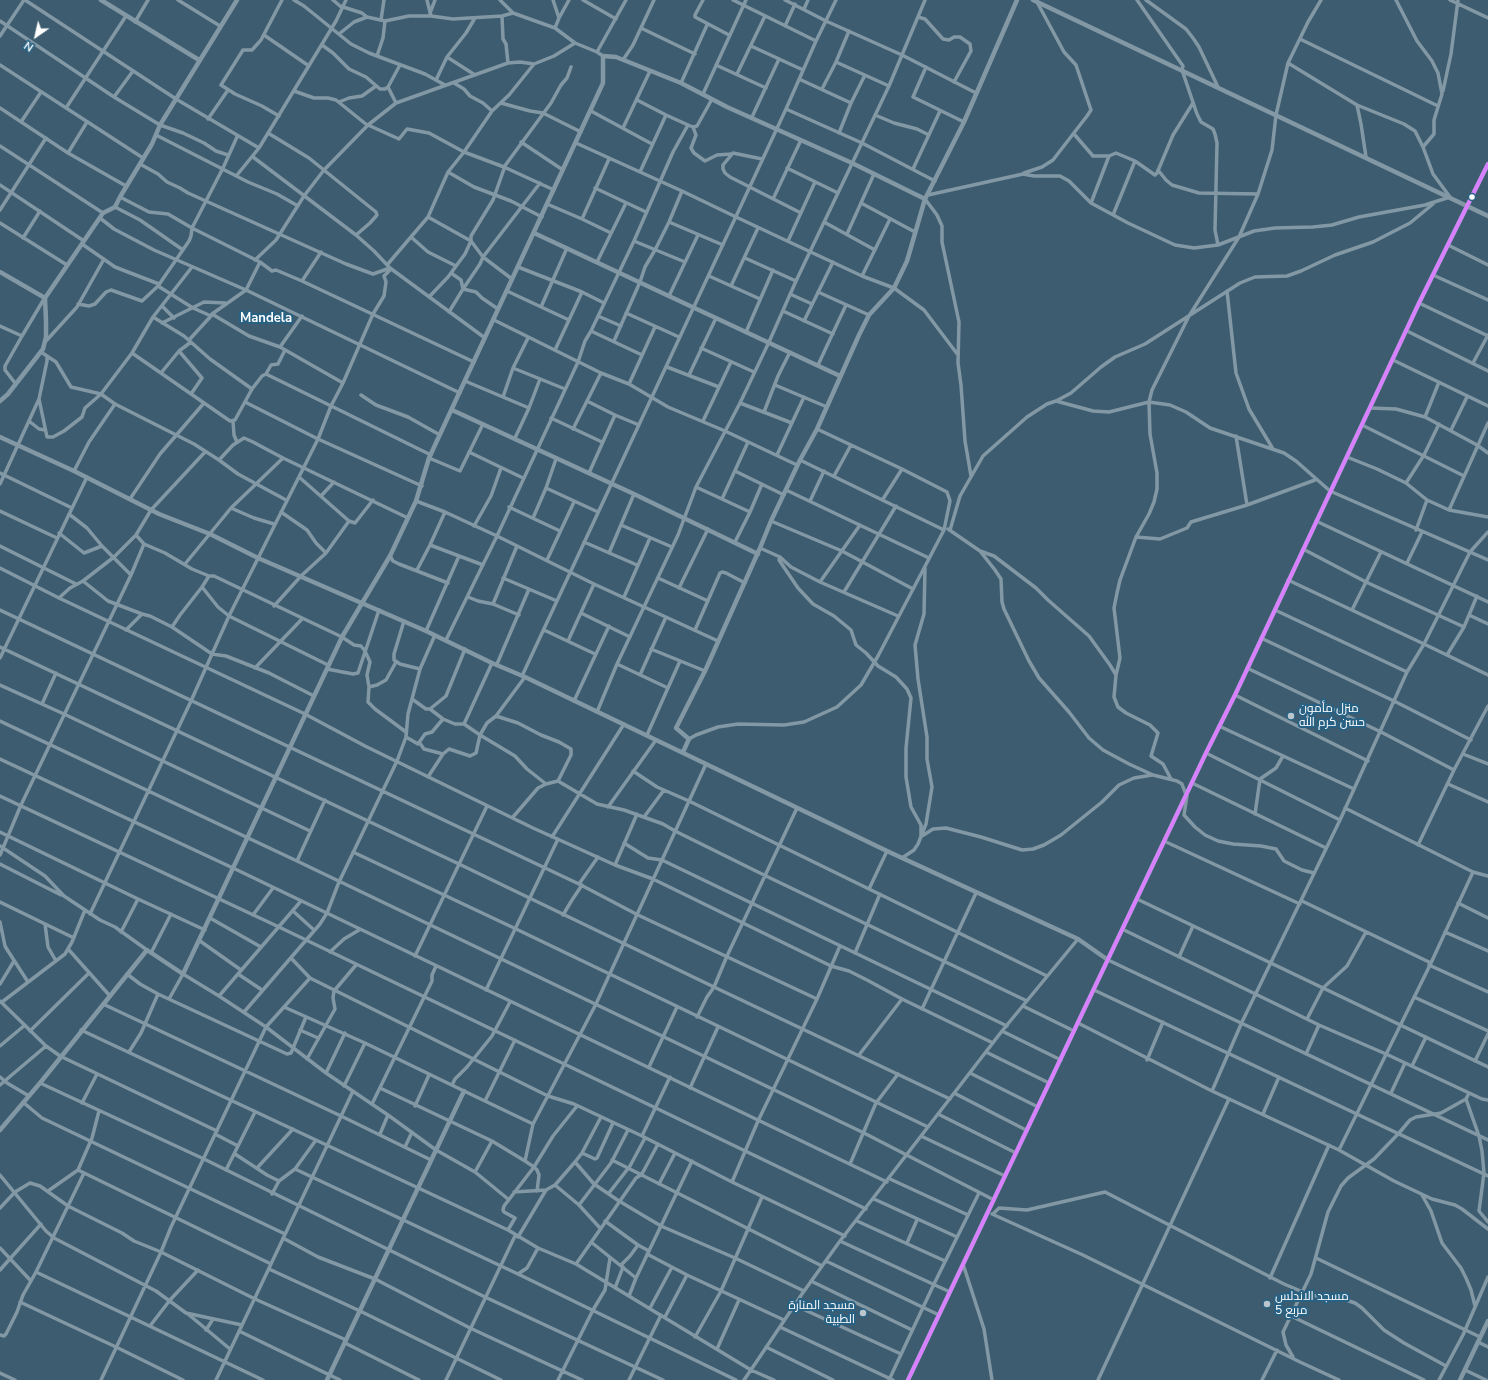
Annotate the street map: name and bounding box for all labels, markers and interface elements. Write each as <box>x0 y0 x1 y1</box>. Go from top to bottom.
north arrow <box>16 16 56 56</box>
text: N <box>21 38 37 55</box>
unlabelled marker <box>1467 192 1477 202</box>
district label: Mandela <box>240 311 292 327</box>
place label: منزل مأمون حسن كرم الله <box>1299 702 1365 730</box>
marker: منزل مأمون حسن كرم الله <box>1286 711 1296 721</box>
place label: مسجد الاندلس مربع 5 <box>1275 1290 1349 1318</box>
place label: مسجد المنارة الطبية <box>788 1299 855 1327</box>
marker: مسجد الاندلس مربع 5 <box>1262 1299 1272 1309</box>
marker: مسجد المنارة الطبية <box>858 1308 868 1318</box>

